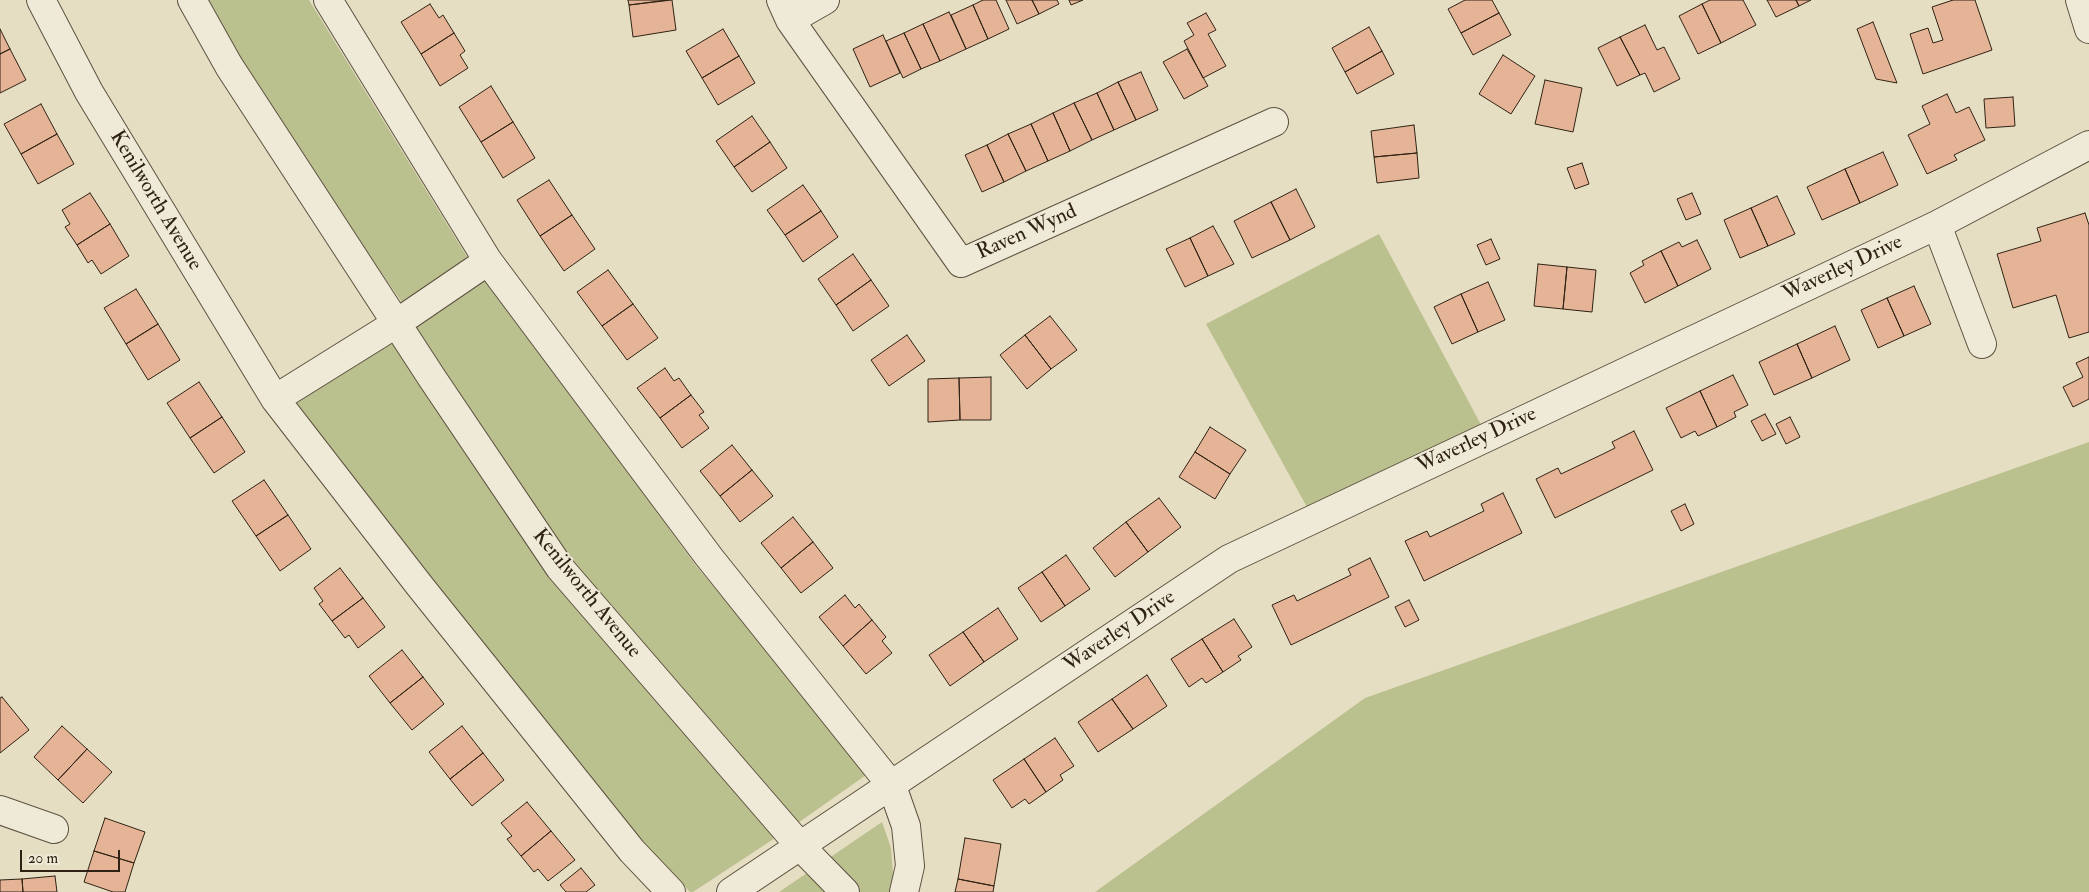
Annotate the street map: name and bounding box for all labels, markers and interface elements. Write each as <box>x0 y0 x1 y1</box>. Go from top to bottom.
street label: Kenilworth Avenue <box>103 127 207 275</box>
street label: Raven Wynd <box>973 200 1081 266</box>
street label: Waverley Drive <box>1779 230 1907 308</box>
street label: Waverley Drive <box>1413 402 1541 480</box>
street label: Kenilworth Avenue <box>526 524 646 664</box>
street label: Waverley Drive <box>1059 585 1181 679</box>
scale bar <box>22 840 122 872</box>
text: 20 m <box>28 849 58 868</box>

